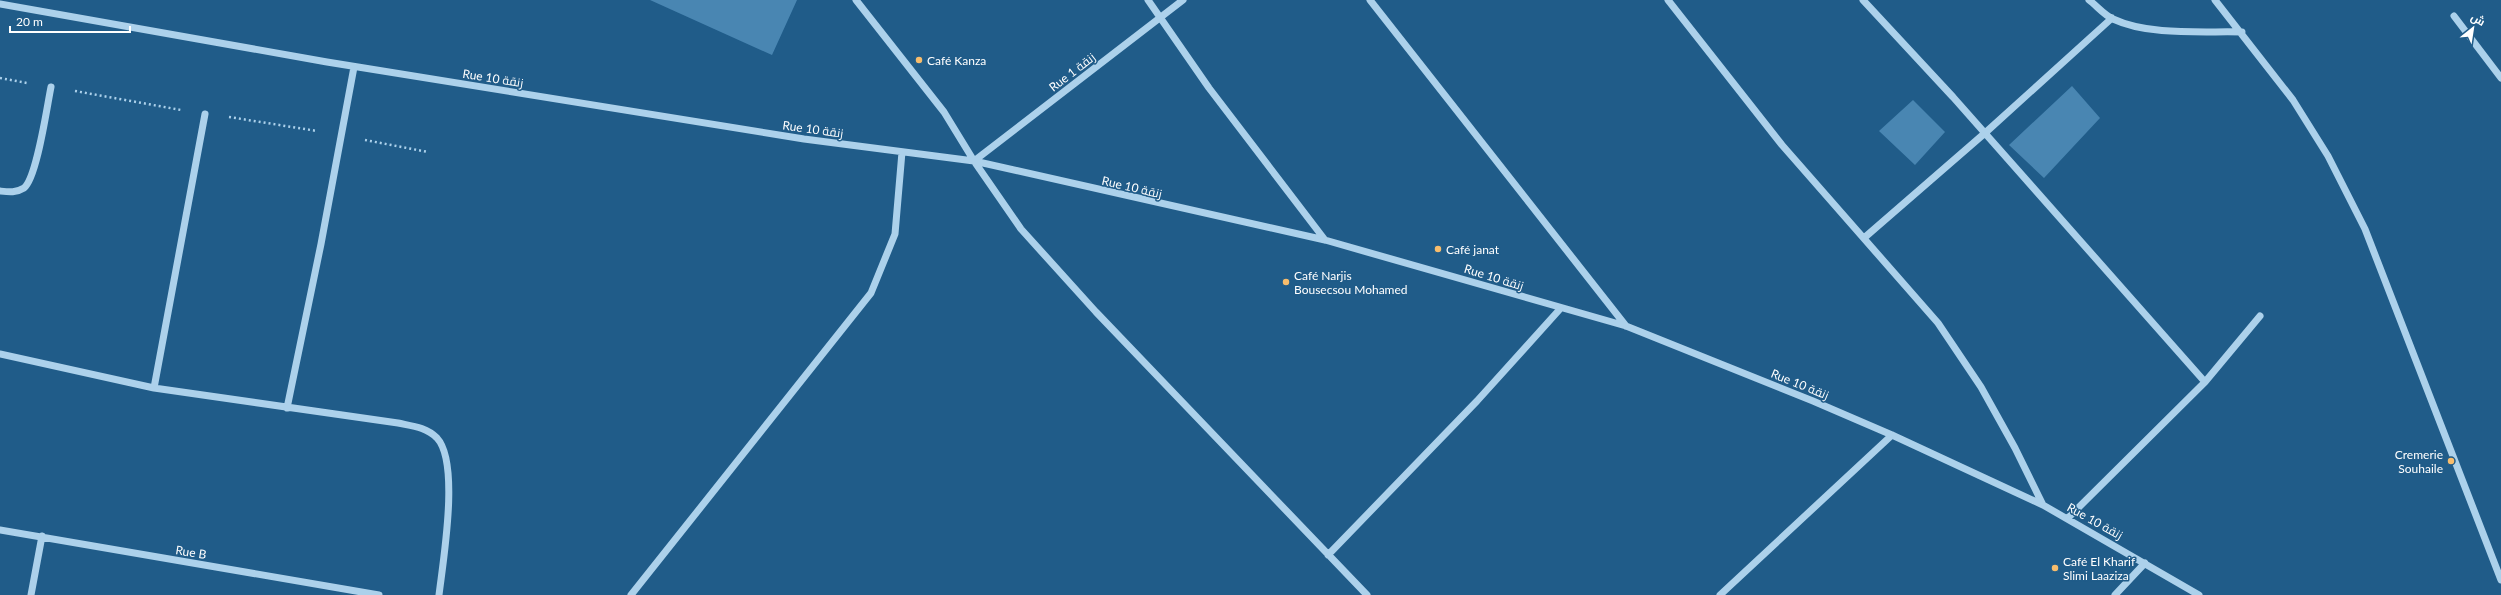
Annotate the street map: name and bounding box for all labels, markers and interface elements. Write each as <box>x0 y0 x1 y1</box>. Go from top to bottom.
scale bar <box>10 8 130 34</box>
north arrow <box>2453 8 2493 48</box>
text: ش <box>2468 10 2488 29</box>
text: 20 m <box>16 14 43 29</box>
street label: Rue 1 زنقة <box>1046 49 1098 95</box>
place label: Café Kanza <box>927 53 986 68</box>
marker: Café Kanza <box>914 55 924 65</box>
street label: Rue 10 زنقة <box>462 66 524 90</box>
street label: Rue 10 زنقة <box>782 117 844 141</box>
street label: Rue 10 زنقة <box>1100 173 1164 201</box>
place label: Café janat <box>1446 242 1500 257</box>
marker: Café janat <box>1433 244 1443 254</box>
street label: Rue 10 زنقة <box>1462 261 1526 293</box>
place label: Café Narjis Bousecsou Mohamed <box>1294 268 1408 297</box>
marker: Café Narjis Bousecsou Mohamed <box>1281 277 1291 287</box>
street label: Rue 10 زنقة <box>1769 366 1831 402</box>
place label: Cremerie Souhaile <box>2395 447 2443 476</box>
marker: Cremerie Souhaile <box>2446 456 2456 466</box>
street label: Rue 10 زنقة <box>2065 500 2125 542</box>
street label: Rue B <box>174 542 208 562</box>
place label: Café El Kharif Slimi Laaziza <box>2063 554 2136 583</box>
marker: Café El Kharif Slimi Laaziza <box>2050 563 2060 573</box>

